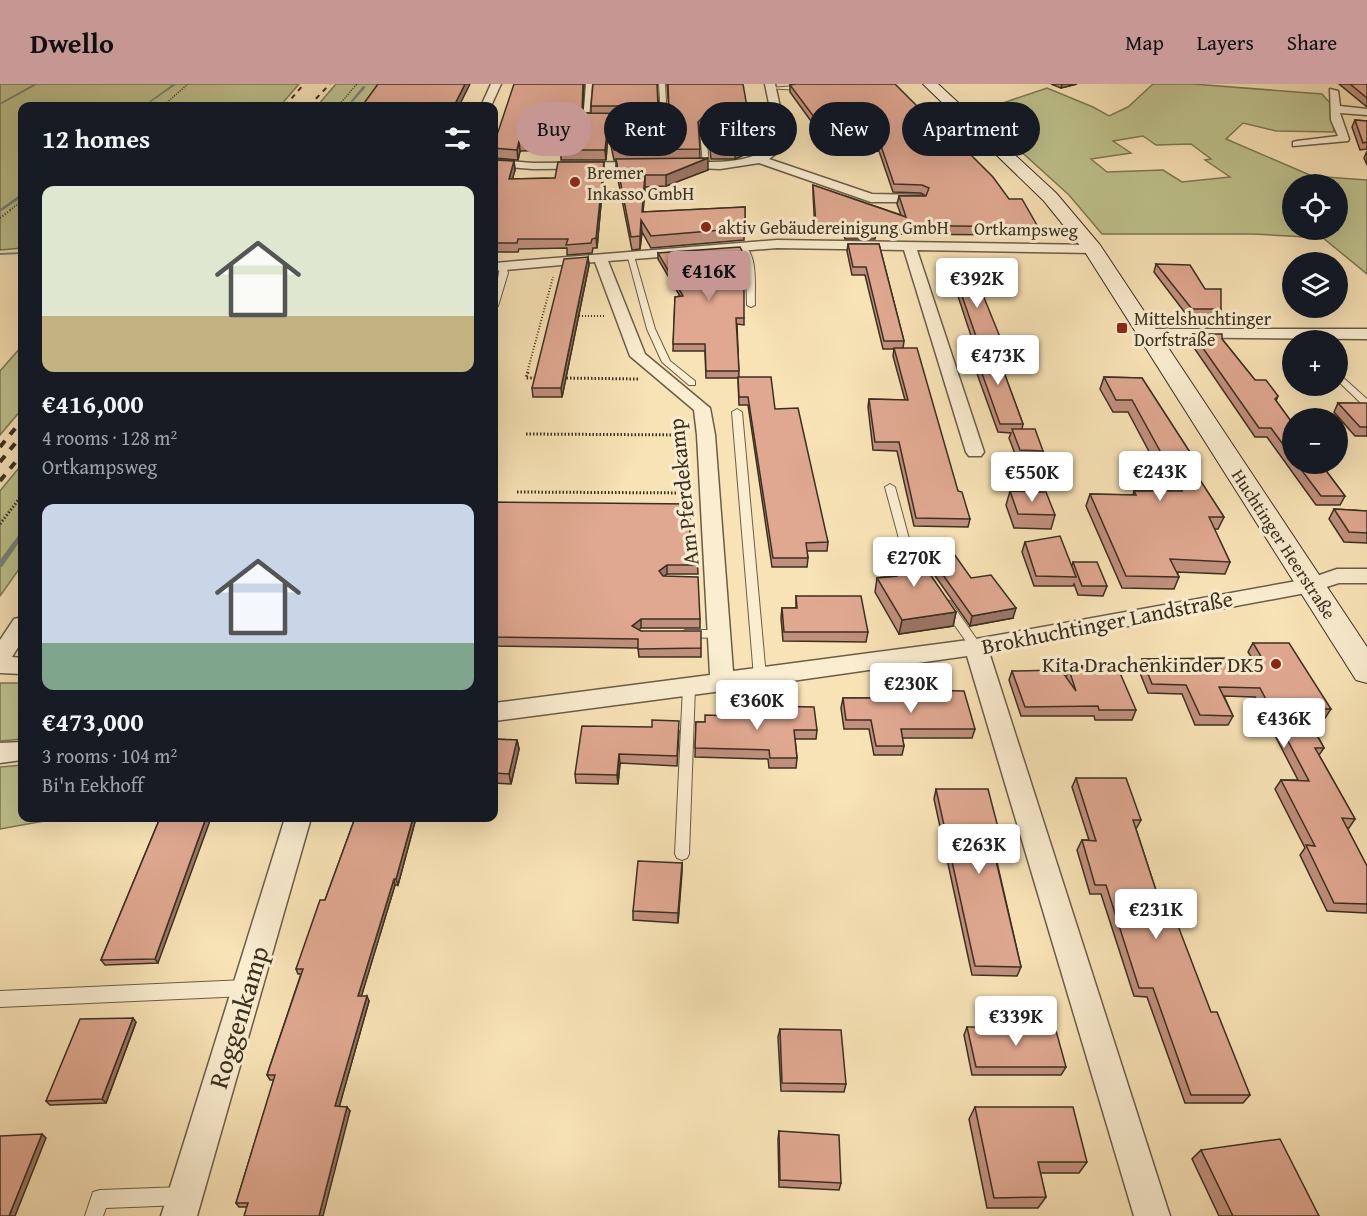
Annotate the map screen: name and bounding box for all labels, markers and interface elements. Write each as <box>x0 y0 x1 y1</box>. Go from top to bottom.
text: Dwello <box>30 22 114 63</box>
text: Map <box>1125 27 1164 58</box>
text: Layers <box>1197 27 1254 58</box>
text: Share <box>1287 27 1337 58</box>
chip: Buy <box>516 102 592 156</box>
chip: Rent <box>604 102 687 156</box>
chip: Filters <box>699 102 797 156</box>
chip: New <box>809 102 890 156</box>
chip: Apartment <box>902 102 1040 156</box>
text: 12 homes <box>42 119 150 158</box>
icon: filters <box>441 122 474 155</box>
place label: Bremer Inkasso GmbH <box>587 159 694 207</box>
map controls <box>1282 174 1348 474</box>
button: locate <box>1282 174 1348 240</box>
marker: Bremer Inkasso GmbH <box>568 175 582 189</box>
place label: aktiv Gebäudereinigung GmbH <box>718 214 949 241</box>
street label: Ortkampsweg <box>974 215 1078 243</box>
marker: aktiv Gebäudereinigung GmbH <box>699 220 713 234</box>
icon: home <box>204 225 312 333</box>
pin: €416K <box>667 251 751 302</box>
button: layers <box>1282 252 1348 318</box>
text: €416K <box>682 256 736 285</box>
pin: €392K <box>935 258 1019 309</box>
text: €392K <box>950 263 1004 292</box>
place label: Mittelshuchtinger Dorfstraße <box>1134 305 1272 353</box>
marker: Mittelshuchtinger Dorfstraße <box>1115 321 1129 335</box>
button: + <box>1282 330 1348 396</box>
pin: €473K <box>956 335 1040 386</box>
text: €473K <box>971 340 1025 369</box>
text: €416,000 <box>42 384 144 423</box>
button: − <box>1282 408 1348 474</box>
street label: Am Pferdekamp <box>659 417 707 567</box>
text: 4 rooms · 128 m² <box>42 423 177 452</box>
pin: €243K <box>1118 451 1202 502</box>
text: Ortkampsweg <box>42 452 157 481</box>
pin: €550K <box>990 452 1074 503</box>
text: €243K <box>1133 456 1187 485</box>
text: €550K <box>1005 457 1059 486</box>
street label: Huchtinger Heerstraße <box>1225 464 1343 624</box>
pin: €270K <box>872 537 956 588</box>
text: €270K <box>887 542 941 571</box>
icon: home <box>204 543 312 651</box>
street label: Brokhuchtinger Landstraße <box>979 582 1235 662</box>
place label: Kita Drachenkinder DK5 <box>1042 648 1264 680</box>
marker: Kita Drachenkinder DK5 <box>1269 657 1283 671</box>
pin: €230K <box>869 663 953 714</box>
text: €230K <box>884 668 938 697</box>
pin: €360K <box>715 680 799 731</box>
text: €360K <box>730 685 784 714</box>
pin: €436K <box>1242 698 1326 749</box>
text: €473,000 <box>42 702 144 741</box>
text: €436K <box>1257 703 1311 732</box>
text: 3 rooms · 104 m² <box>42 741 177 770</box>
text: Bi'n Eekhoff <box>42 770 144 799</box>
pin: €263K <box>937 824 1021 875</box>
text: €263K <box>952 829 1006 858</box>
pin: €231K <box>1114 889 1198 940</box>
text: €231K <box>1129 894 1183 923</box>
street label: Roggenkamp <box>197 941 279 1093</box>
pin: €339K <box>974 996 1058 1047</box>
text: €339K <box>989 1001 1043 1030</box>

